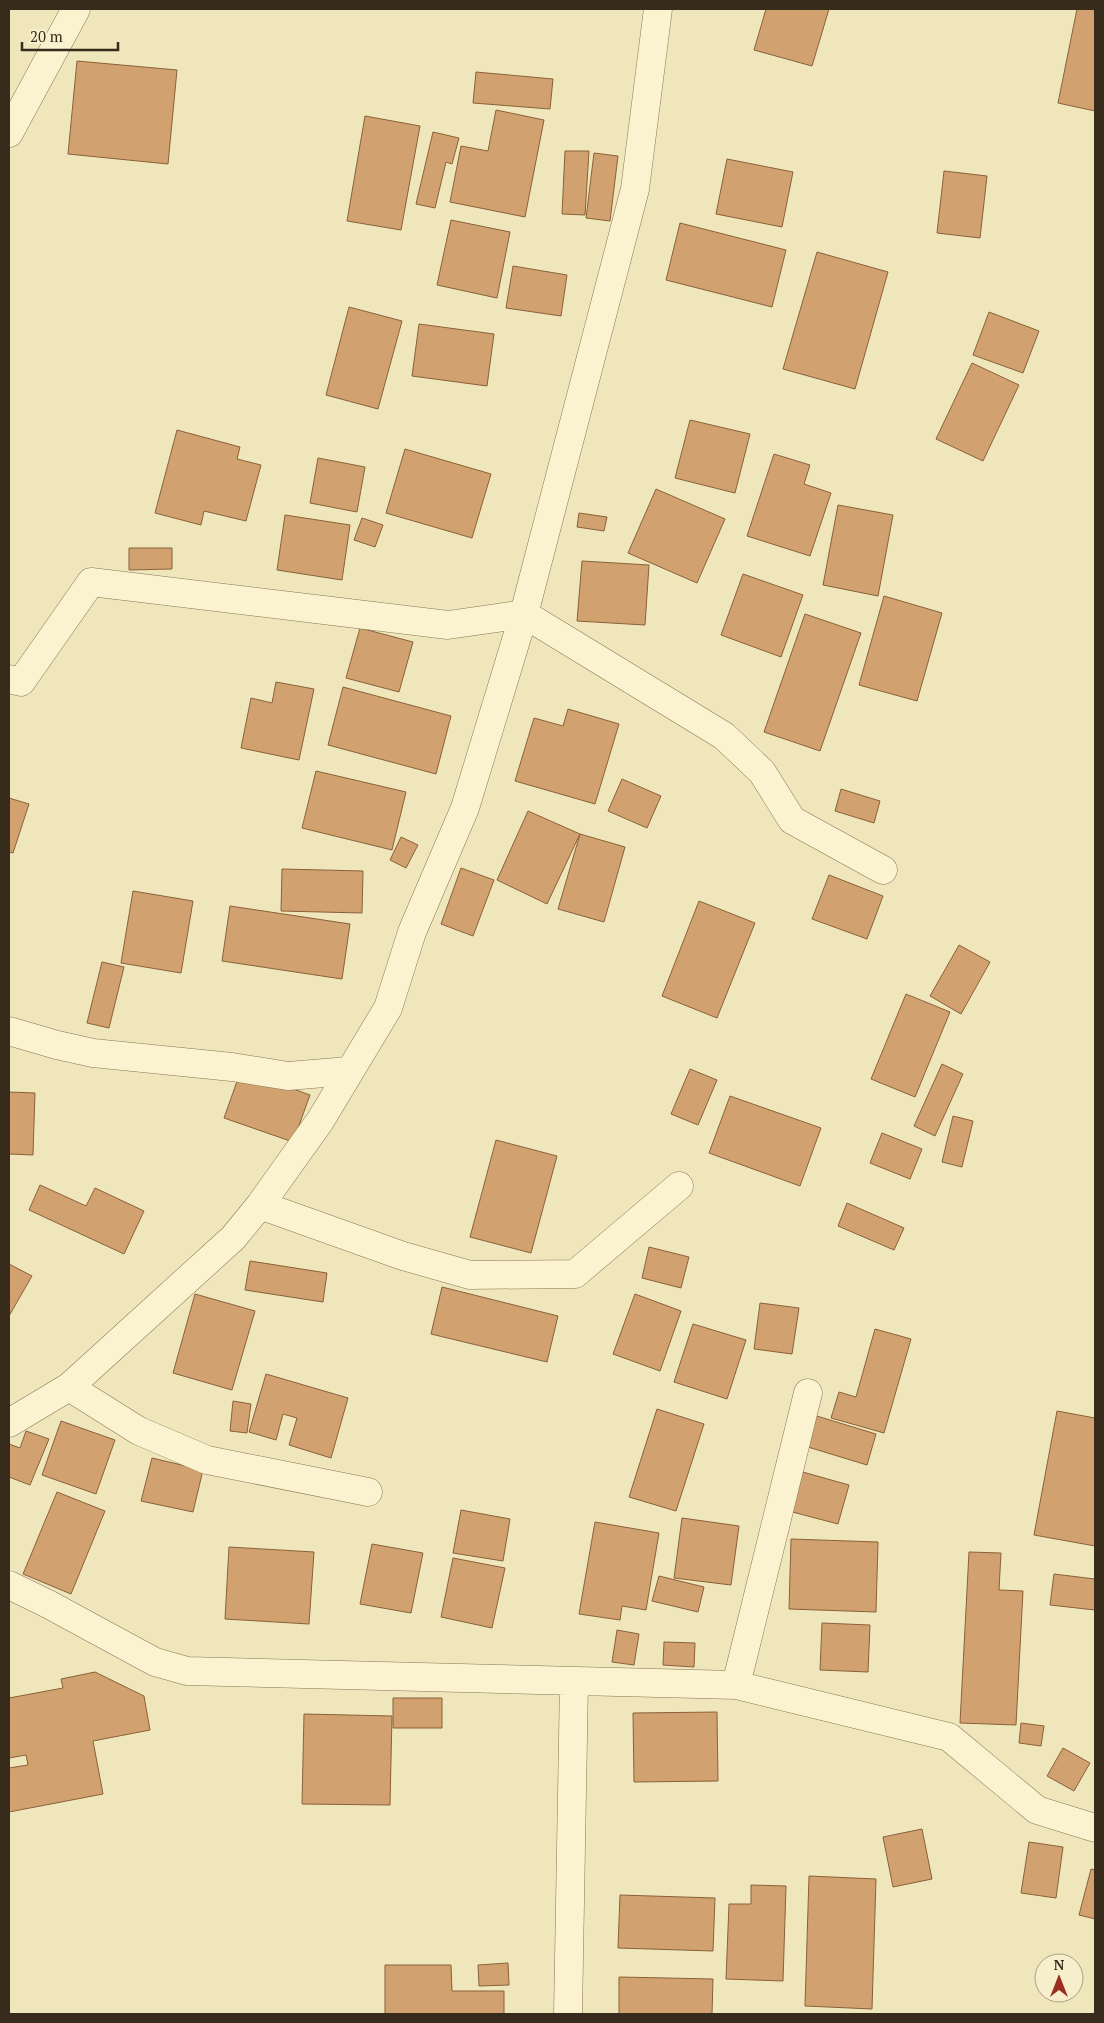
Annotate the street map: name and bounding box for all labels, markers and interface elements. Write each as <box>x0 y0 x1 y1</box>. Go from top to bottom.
scale bar <box>22 20 119 52</box>
text: 20 m <box>30 26 63 46</box>
north arrow <box>1034 1953 1084 2003</box>
text: N <box>1054 1955 1065 1974</box>

